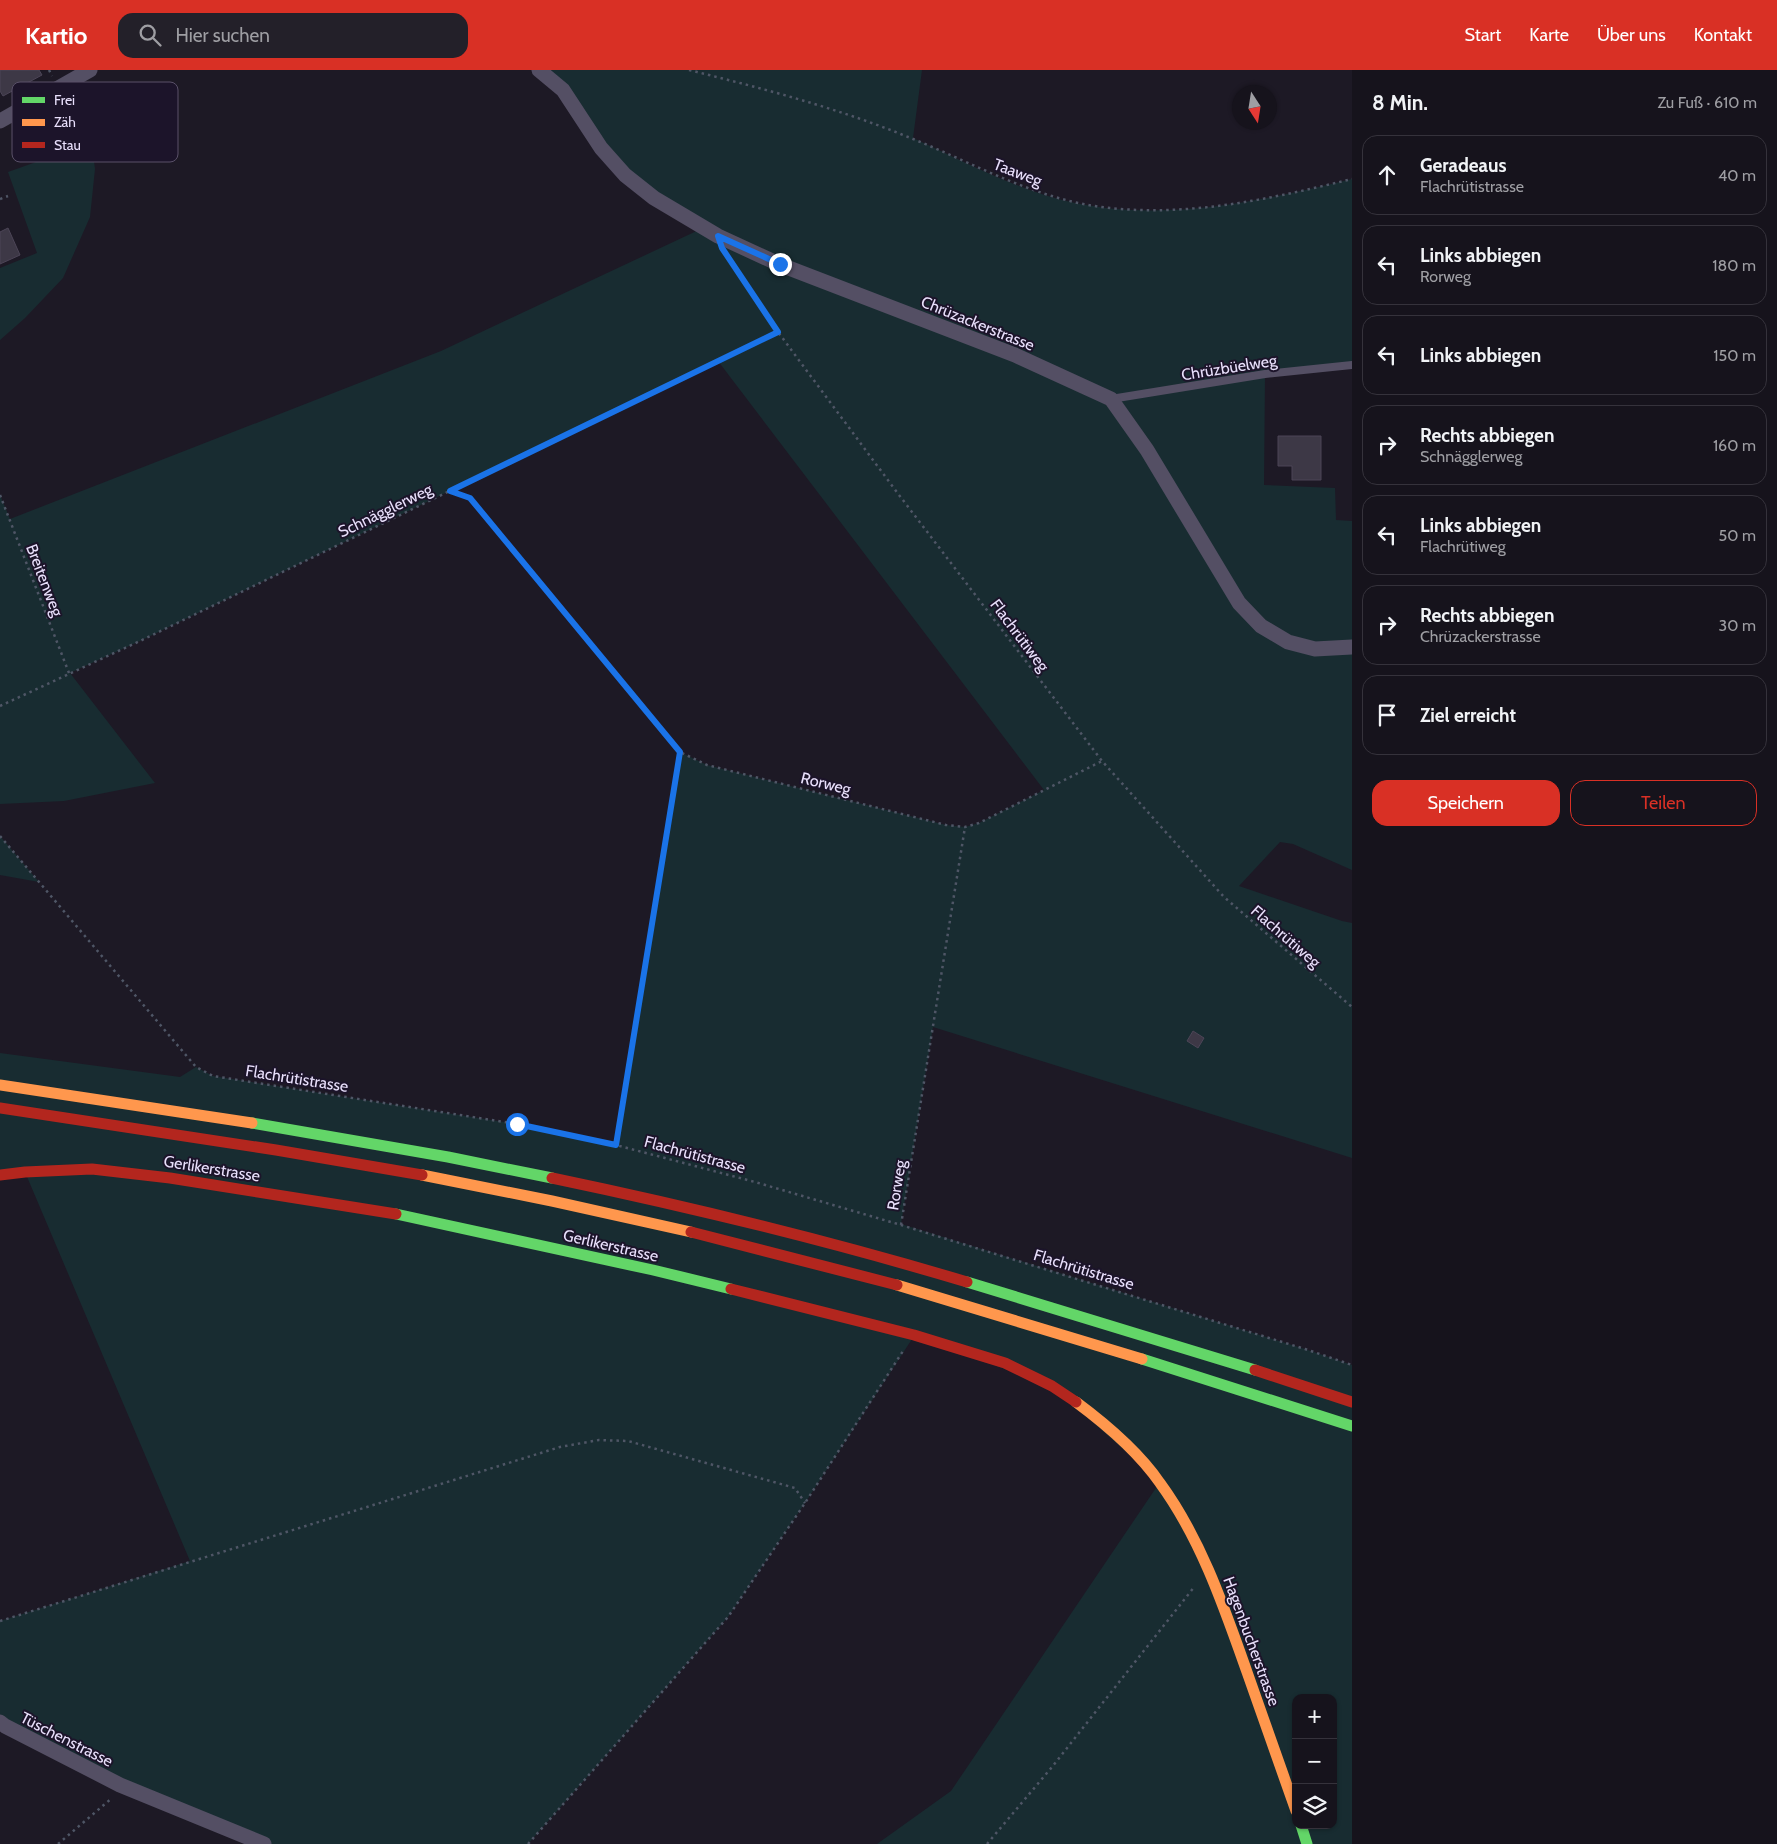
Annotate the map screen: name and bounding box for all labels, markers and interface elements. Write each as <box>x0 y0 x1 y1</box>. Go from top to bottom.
search box <box>118 13 468 58</box>
text: Kartio <box>25 21 88 50</box>
icon: search <box>136 21 164 49</box>
text: Hier suchen <box>176 24 270 47</box>
text: Start <box>1465 24 1501 46</box>
text: Karte <box>1529 24 1569 46</box>
text: Über uns <box>1597 24 1666 46</box>
text: Kontakt <box>1694 24 1752 46</box>
legend <box>12 82 178 162</box>
north arrow <box>1232 85 1277 130</box>
text: 8 Min. <box>1372 90 1428 115</box>
text: Frei <box>54 91 75 109</box>
text: Zu Fuß · 610 m <box>1657 93 1757 112</box>
text: Zäh <box>54 113 76 131</box>
text: Stau <box>54 136 81 154</box>
text: Geradeaus <box>1420 154 1506 177</box>
street label: Taaweg <box>991 155 1046 191</box>
icon: ahead <box>1373 161 1401 189</box>
text: 40 m <box>1718 166 1756 185</box>
text: Flachrütistrasse <box>1420 177 1524 196</box>
text: Links abbiegen <box>1420 244 1541 267</box>
icon: left <box>1373 251 1401 279</box>
route end <box>769 253 792 276</box>
text: 180 m <box>1712 256 1756 275</box>
text: Rorweg <box>1420 267 1471 286</box>
street label: Chrüzackerstrasse <box>918 292 1037 355</box>
icon: left <box>1373 341 1401 369</box>
text: Links abbiegen <box>1420 344 1541 367</box>
text: 150 m <box>1713 346 1756 365</box>
street label: Chrüzbüelweg <box>1180 350 1279 384</box>
text: Rechts abbiegen <box>1420 424 1554 447</box>
icon: right <box>1373 431 1401 459</box>
text: 160 m <box>1713 436 1756 455</box>
text: Schnägglerweg <box>1420 447 1522 466</box>
street label: Schnägglerweg <box>335 479 436 541</box>
text: Links abbiegen <box>1420 514 1541 537</box>
icon: left <box>1373 521 1401 549</box>
text: 50 m <box>1719 526 1756 545</box>
text: Flachrütiweg <box>1420 537 1506 556</box>
street label: Breitenweg <box>22 541 67 620</box>
street label: Flachrütiweg <box>986 595 1054 676</box>
text: Rechts abbiegen <box>1420 604 1554 627</box>
icon: right <box>1373 611 1401 639</box>
text: 30 m <box>1719 616 1756 635</box>
text: Chrüzackerstrasse <box>1420 627 1541 646</box>
icon: arrive <box>1373 701 1401 729</box>
text: Ziel erreicht <box>1420 704 1516 727</box>
street label: Rorweg <box>799 768 854 799</box>
button: Speichern <box>1372 780 1560 826</box>
button: Teilen <box>1570 780 1757 826</box>
street label: Flachrütiweg <box>1247 901 1325 972</box>
street label: Flachrütistrasse <box>244 1061 350 1096</box>
route start <box>506 1113 529 1136</box>
street label: Flachrütistrasse <box>642 1132 748 1177</box>
street label: Gerlikerstrasse <box>162 1152 261 1185</box>
street label: Rorweg <box>883 1157 910 1212</box>
street label: Gerlikerstrasse <box>561 1225 660 1266</box>
street label: Flachrütistrasse <box>1031 1245 1136 1294</box>
street label: Hagenbucherstrasse <box>1219 1574 1284 1709</box>
map controls <box>1292 1694 1337 1829</box>
button: + <box>1292 1694 1337 1739</box>
street label: Tüschenstrasse <box>17 1708 116 1771</box>
button: − <box>1292 1739 1337 1784</box>
button: layers <box>1292 1784 1337 1829</box>

